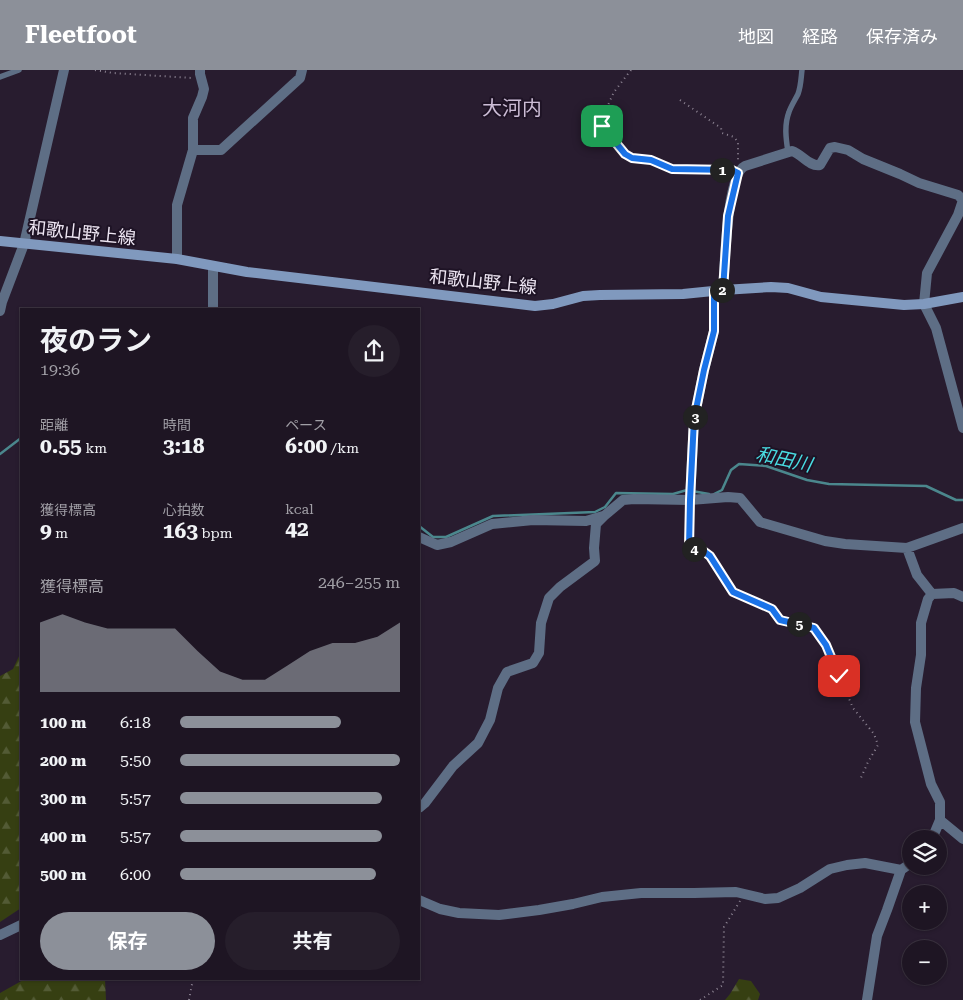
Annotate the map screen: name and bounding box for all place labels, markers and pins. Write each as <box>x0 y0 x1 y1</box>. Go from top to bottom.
pin <box>581 105 623 147</box>
pin: 1 <box>710 158 734 182</box>
pin: 2 <box>710 278 734 302</box>
pin: 3 <box>682 404 708 430</box>
pin: 4 <box>682 536 706 562</box>
pin: 5 <box>786 612 812 636</box>
pin <box>818 655 860 697</box>

